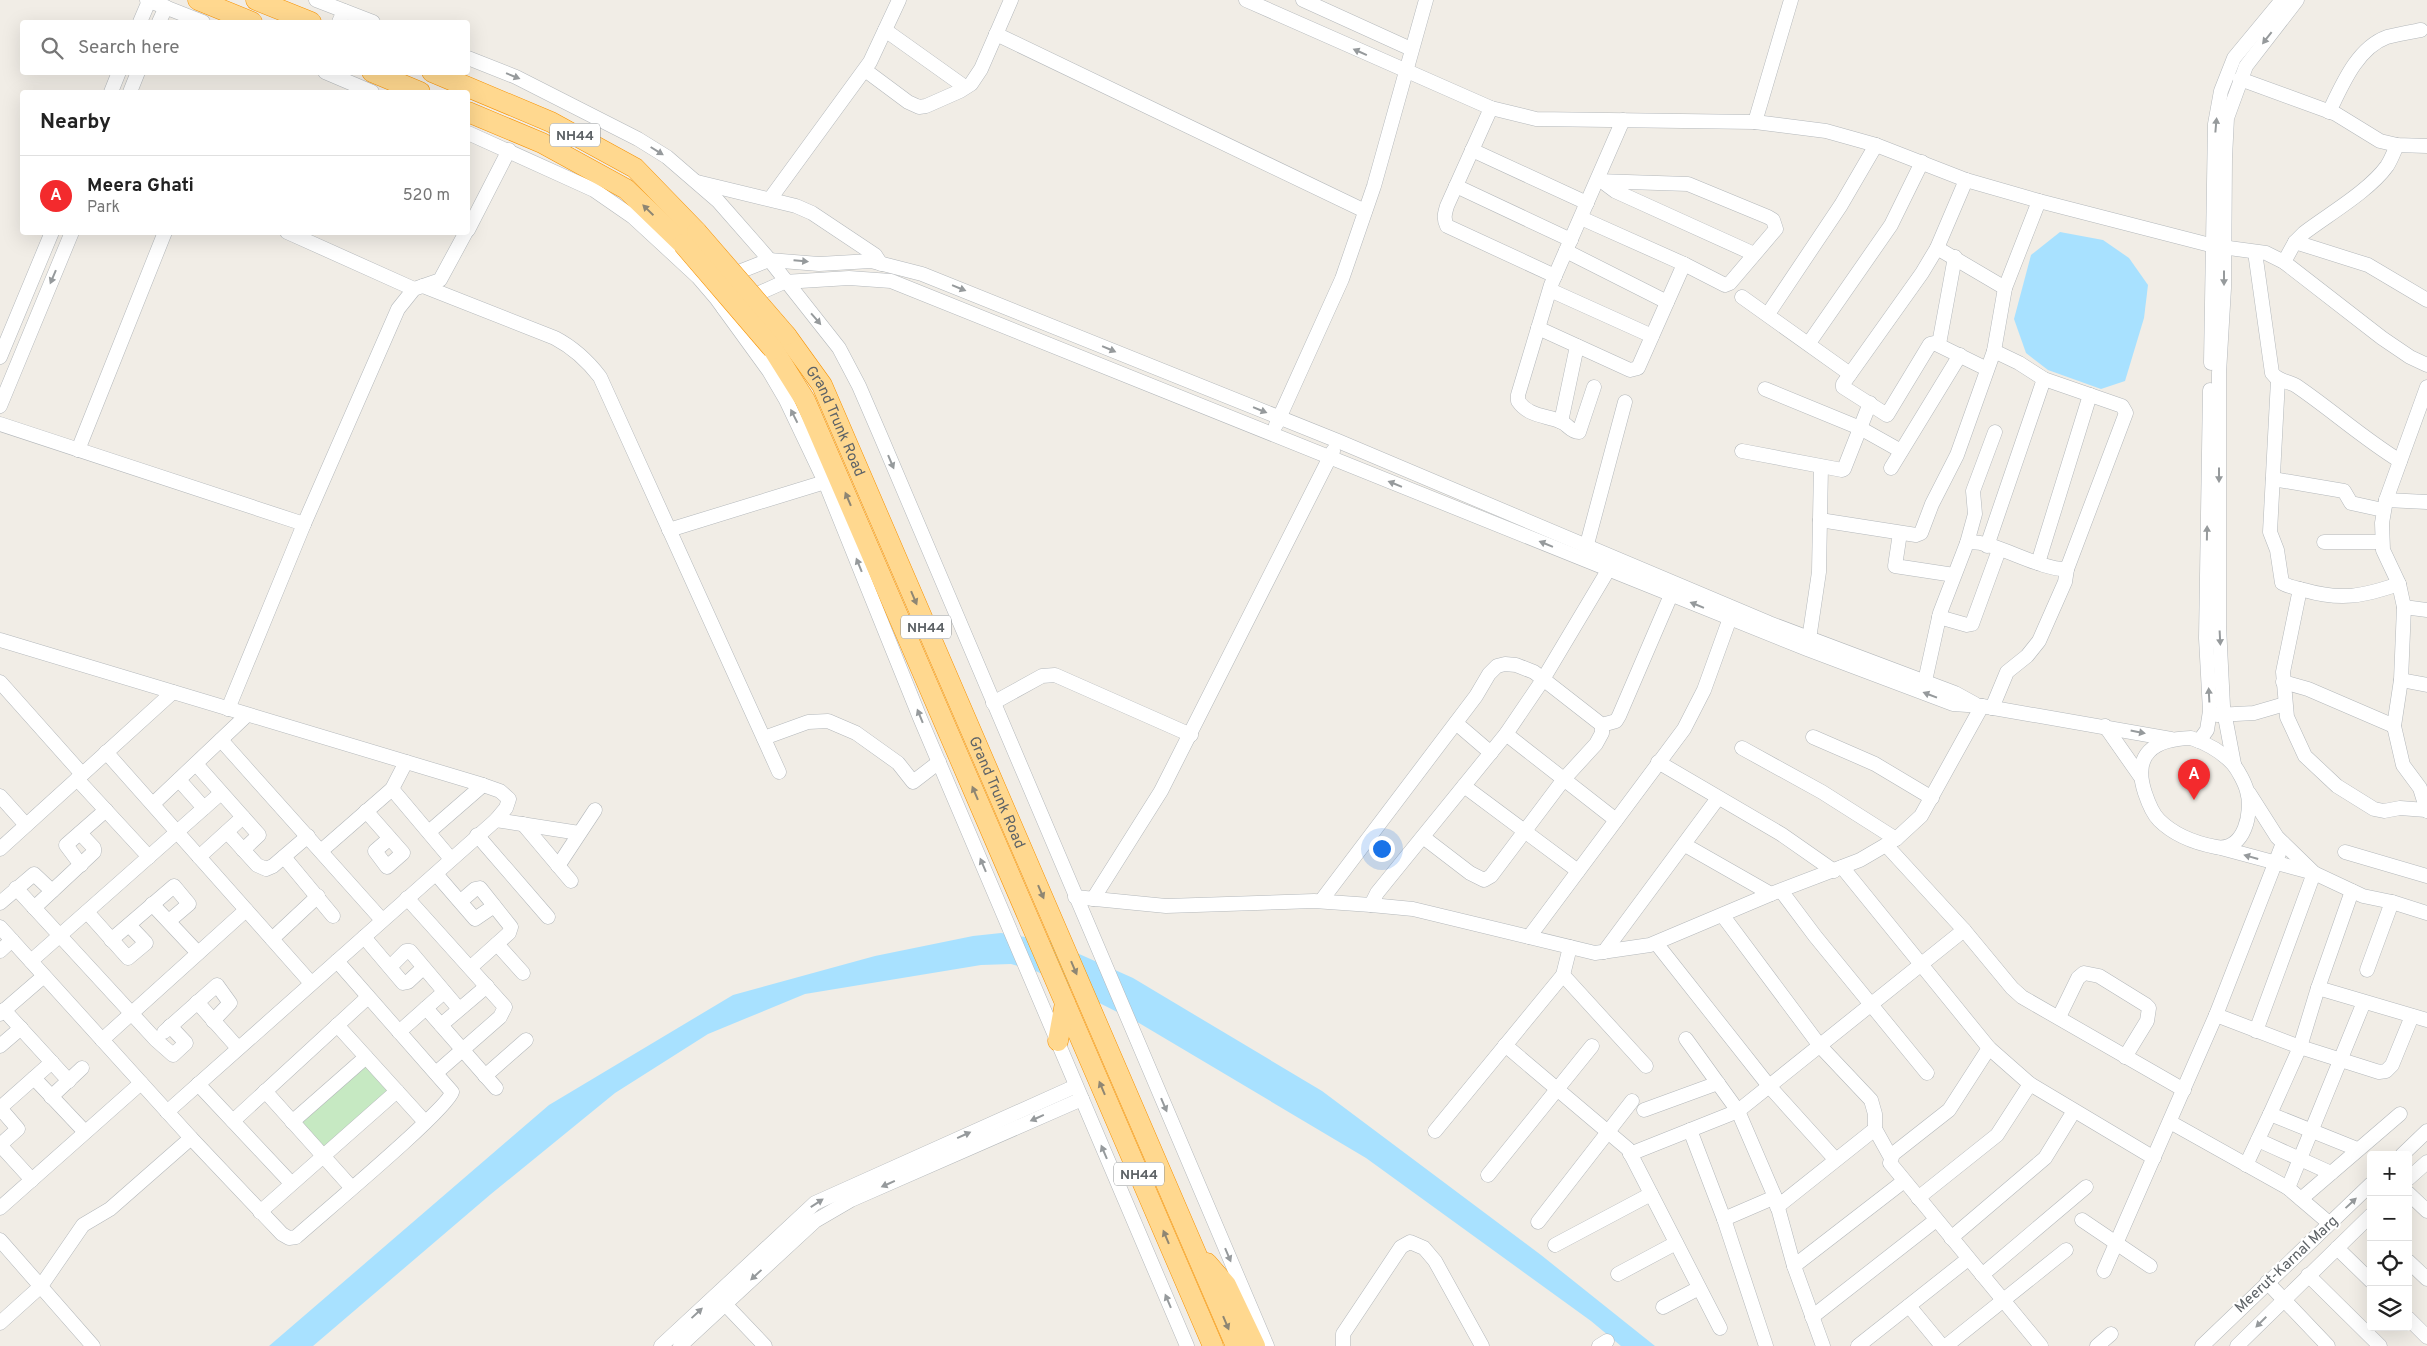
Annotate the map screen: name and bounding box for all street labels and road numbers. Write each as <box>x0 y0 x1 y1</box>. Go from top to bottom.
road number: NH44 <box>550 124 600 146</box>
street label: Grand Trunk Road <box>800 363 868 480</box>
road number: NH44 <box>901 616 951 638</box>
street label: Grand Trunk Road <box>964 734 1029 852</box>
road number: NH44 <box>1114 1162 1164 1186</box>
street label: Meerut-Karnal Marg <box>2231 1212 2343 1318</box>

